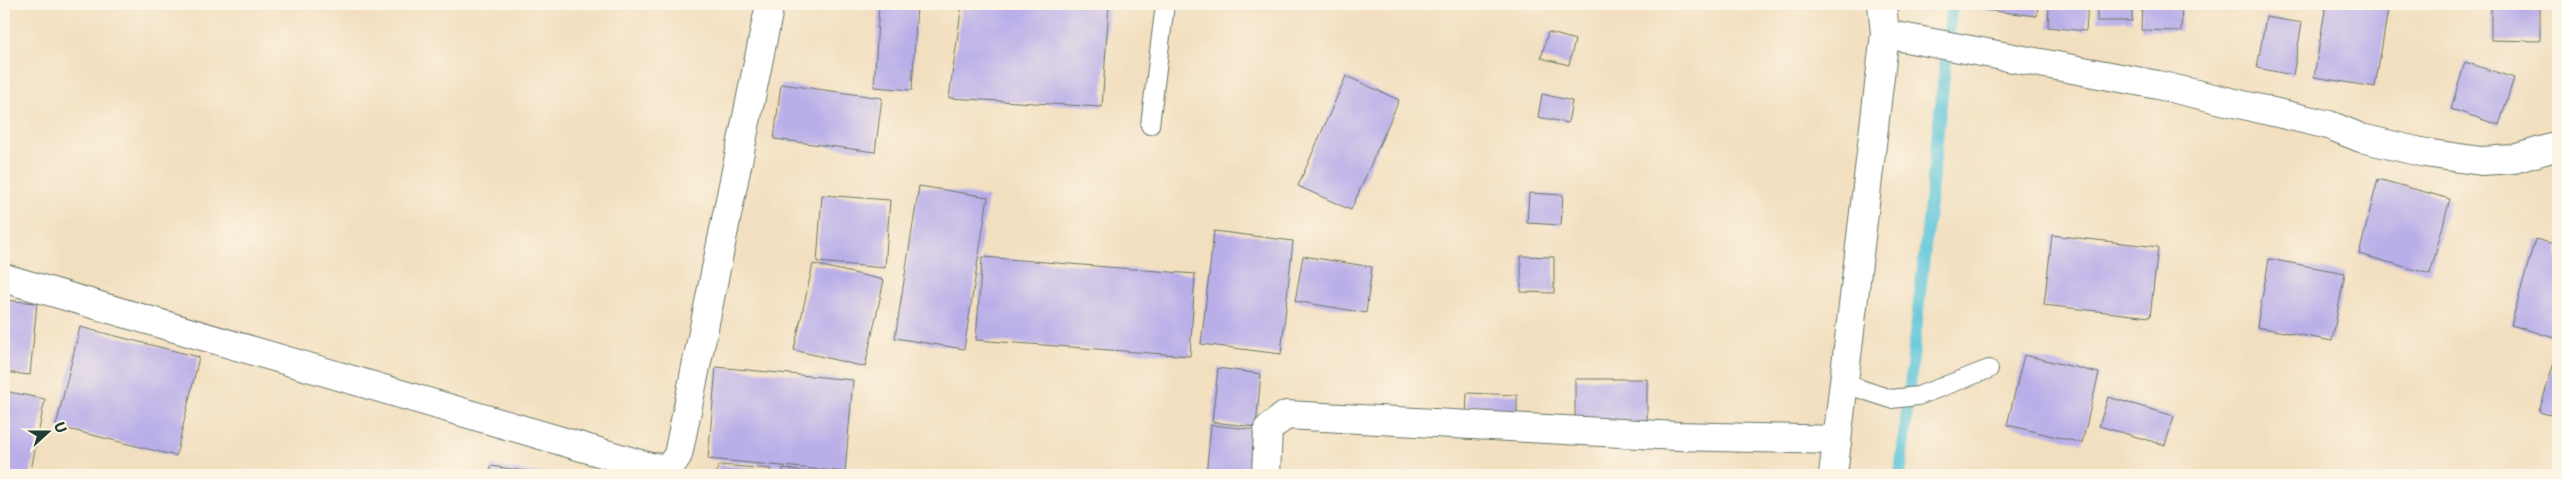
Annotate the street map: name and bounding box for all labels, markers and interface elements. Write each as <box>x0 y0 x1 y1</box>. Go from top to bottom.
north arrow <box>22 406 72 456</box>
text: U <box>49 418 72 436</box>

